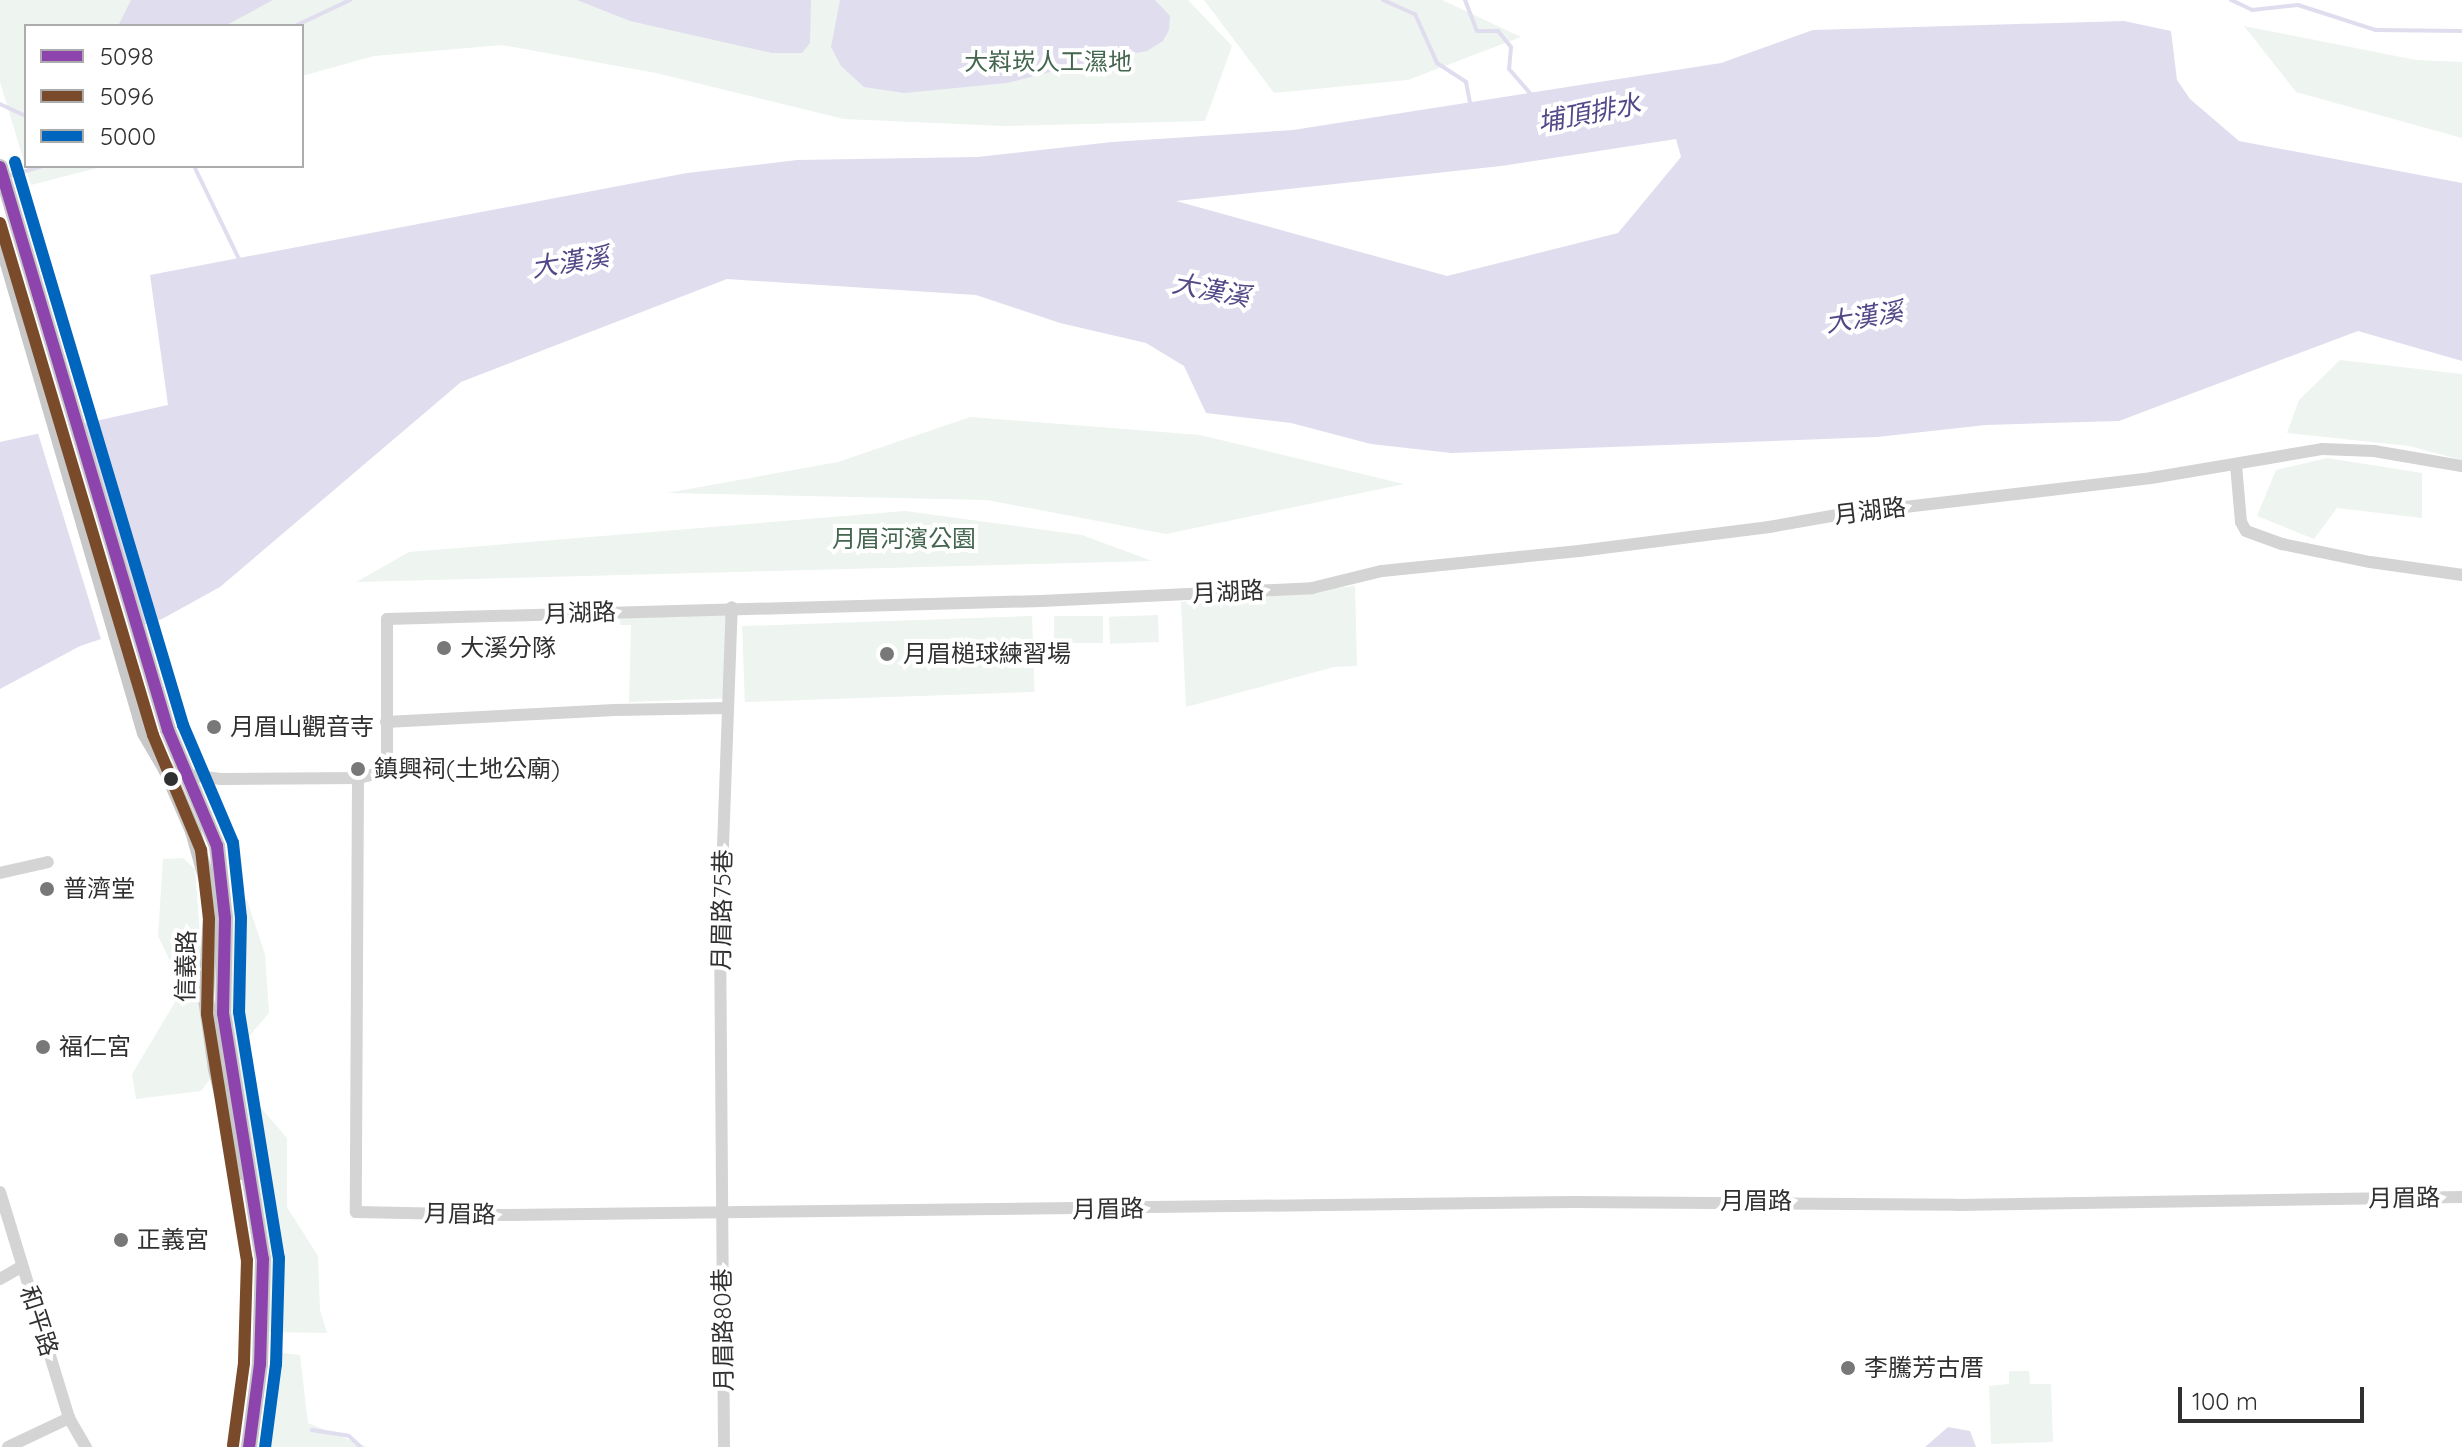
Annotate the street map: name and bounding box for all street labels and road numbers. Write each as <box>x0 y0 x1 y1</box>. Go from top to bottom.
street label: 月湖路 <box>1833 492 1907 530</box>
street label: 月湖路 <box>1191 576 1265 608</box>
street label: 月湖路 <box>544 597 616 629</box>
street label: 月眉路75巷 <box>707 849 737 971</box>
street label: 信義路 <box>171 930 201 1002</box>
street label: 月眉路 <box>2368 1183 2440 1213</box>
street label: 月眉路 <box>1720 1187 1792 1215</box>
street label: 月眉路 <box>1072 1194 1144 1224</box>
street label: 月眉路 <box>424 1199 496 1229</box>
street label: 月眉路80巷 <box>708 1268 738 1392</box>
street label: 和平路 <box>14 1282 64 1360</box>

